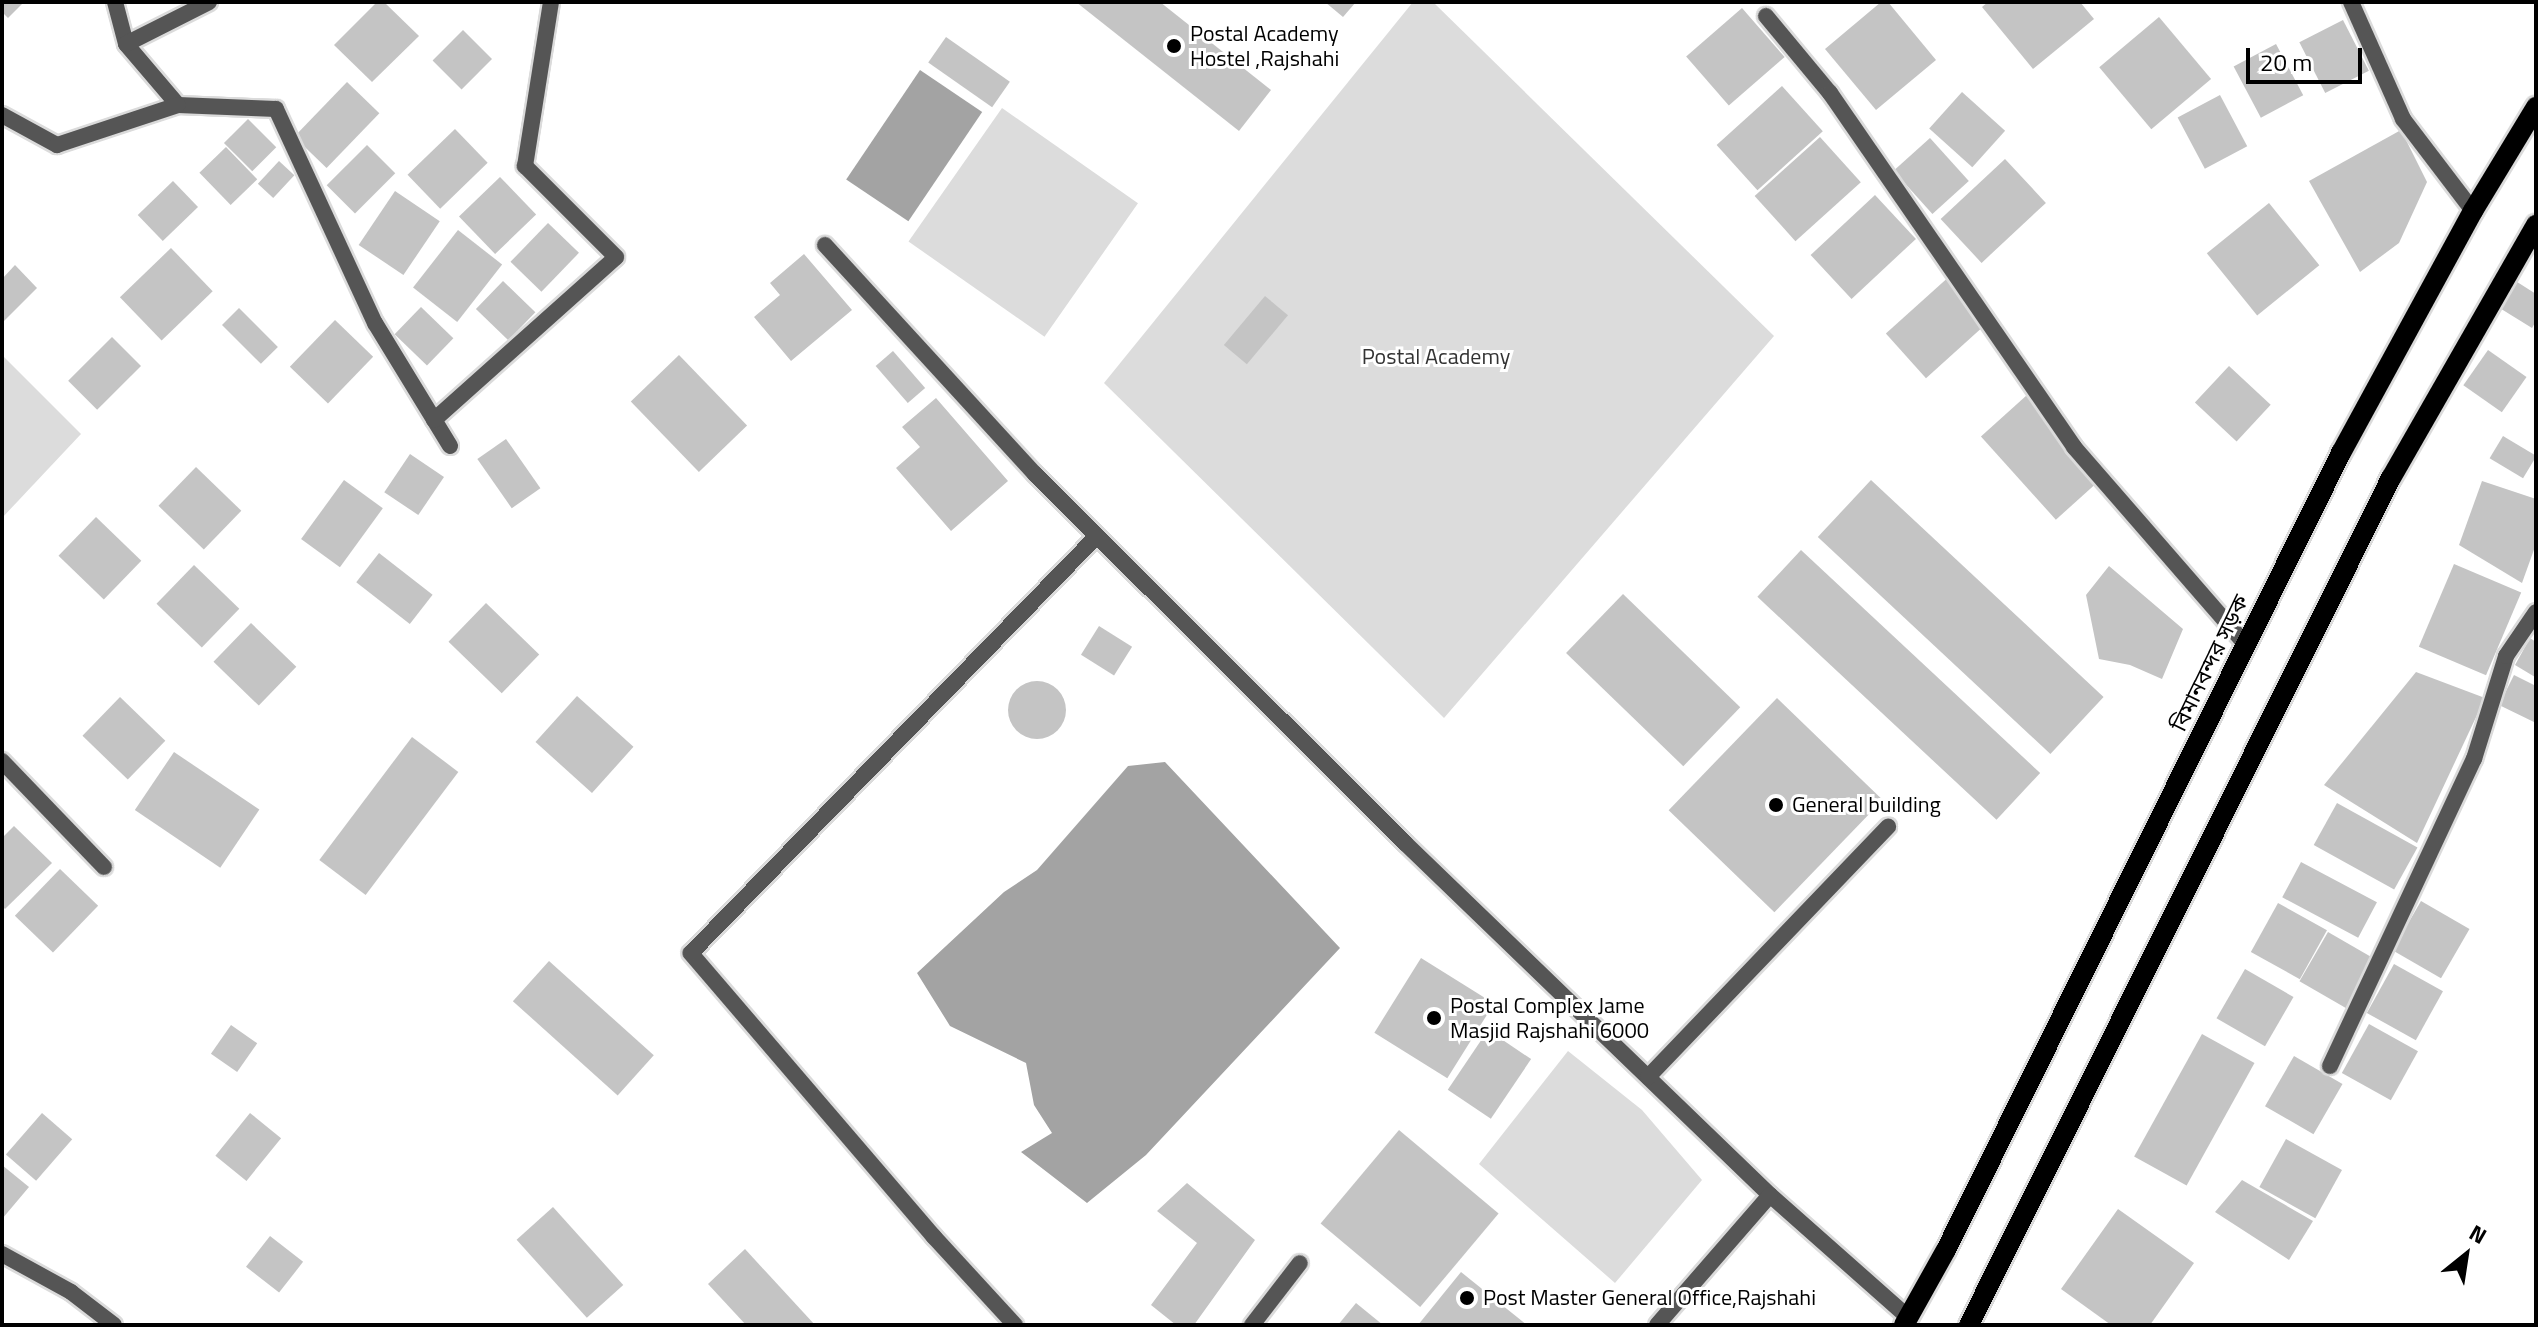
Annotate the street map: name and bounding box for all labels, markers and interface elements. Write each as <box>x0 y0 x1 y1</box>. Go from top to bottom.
place label: Postal Academy Hostel ,Rajshahi <box>1190 20 1339 72</box>
scale bar <box>2250 32 2366 82</box>
marker: Postal Academy Hostel ,Rajshahi <box>1165 37 1183 55</box>
text: 20 m <box>2260 44 2312 80</box>
park label: Postal Academy <box>1362 344 1510 370</box>
street label: বিমানবন্দর সড়ক <box>2166 590 2254 736</box>
place label: General building <box>1792 792 1941 818</box>
marker: General building <box>1767 796 1785 814</box>
place label: Postal Complex Jame Masjid Rajshahi 6000 <box>1450 992 1649 1044</box>
marker: Postal Complex Jame Masjid Rajshahi 6000 <box>1425 1009 1443 1027</box>
north arrow <box>2426 1215 2506 1295</box>
text: N <box>2463 1216 2493 1253</box>
place label: Post Master General Office,Rajshahi <box>1483 1285 1816 1311</box>
marker: Post Master General Office,Rajshahi <box>1458 1289 1476 1307</box>

